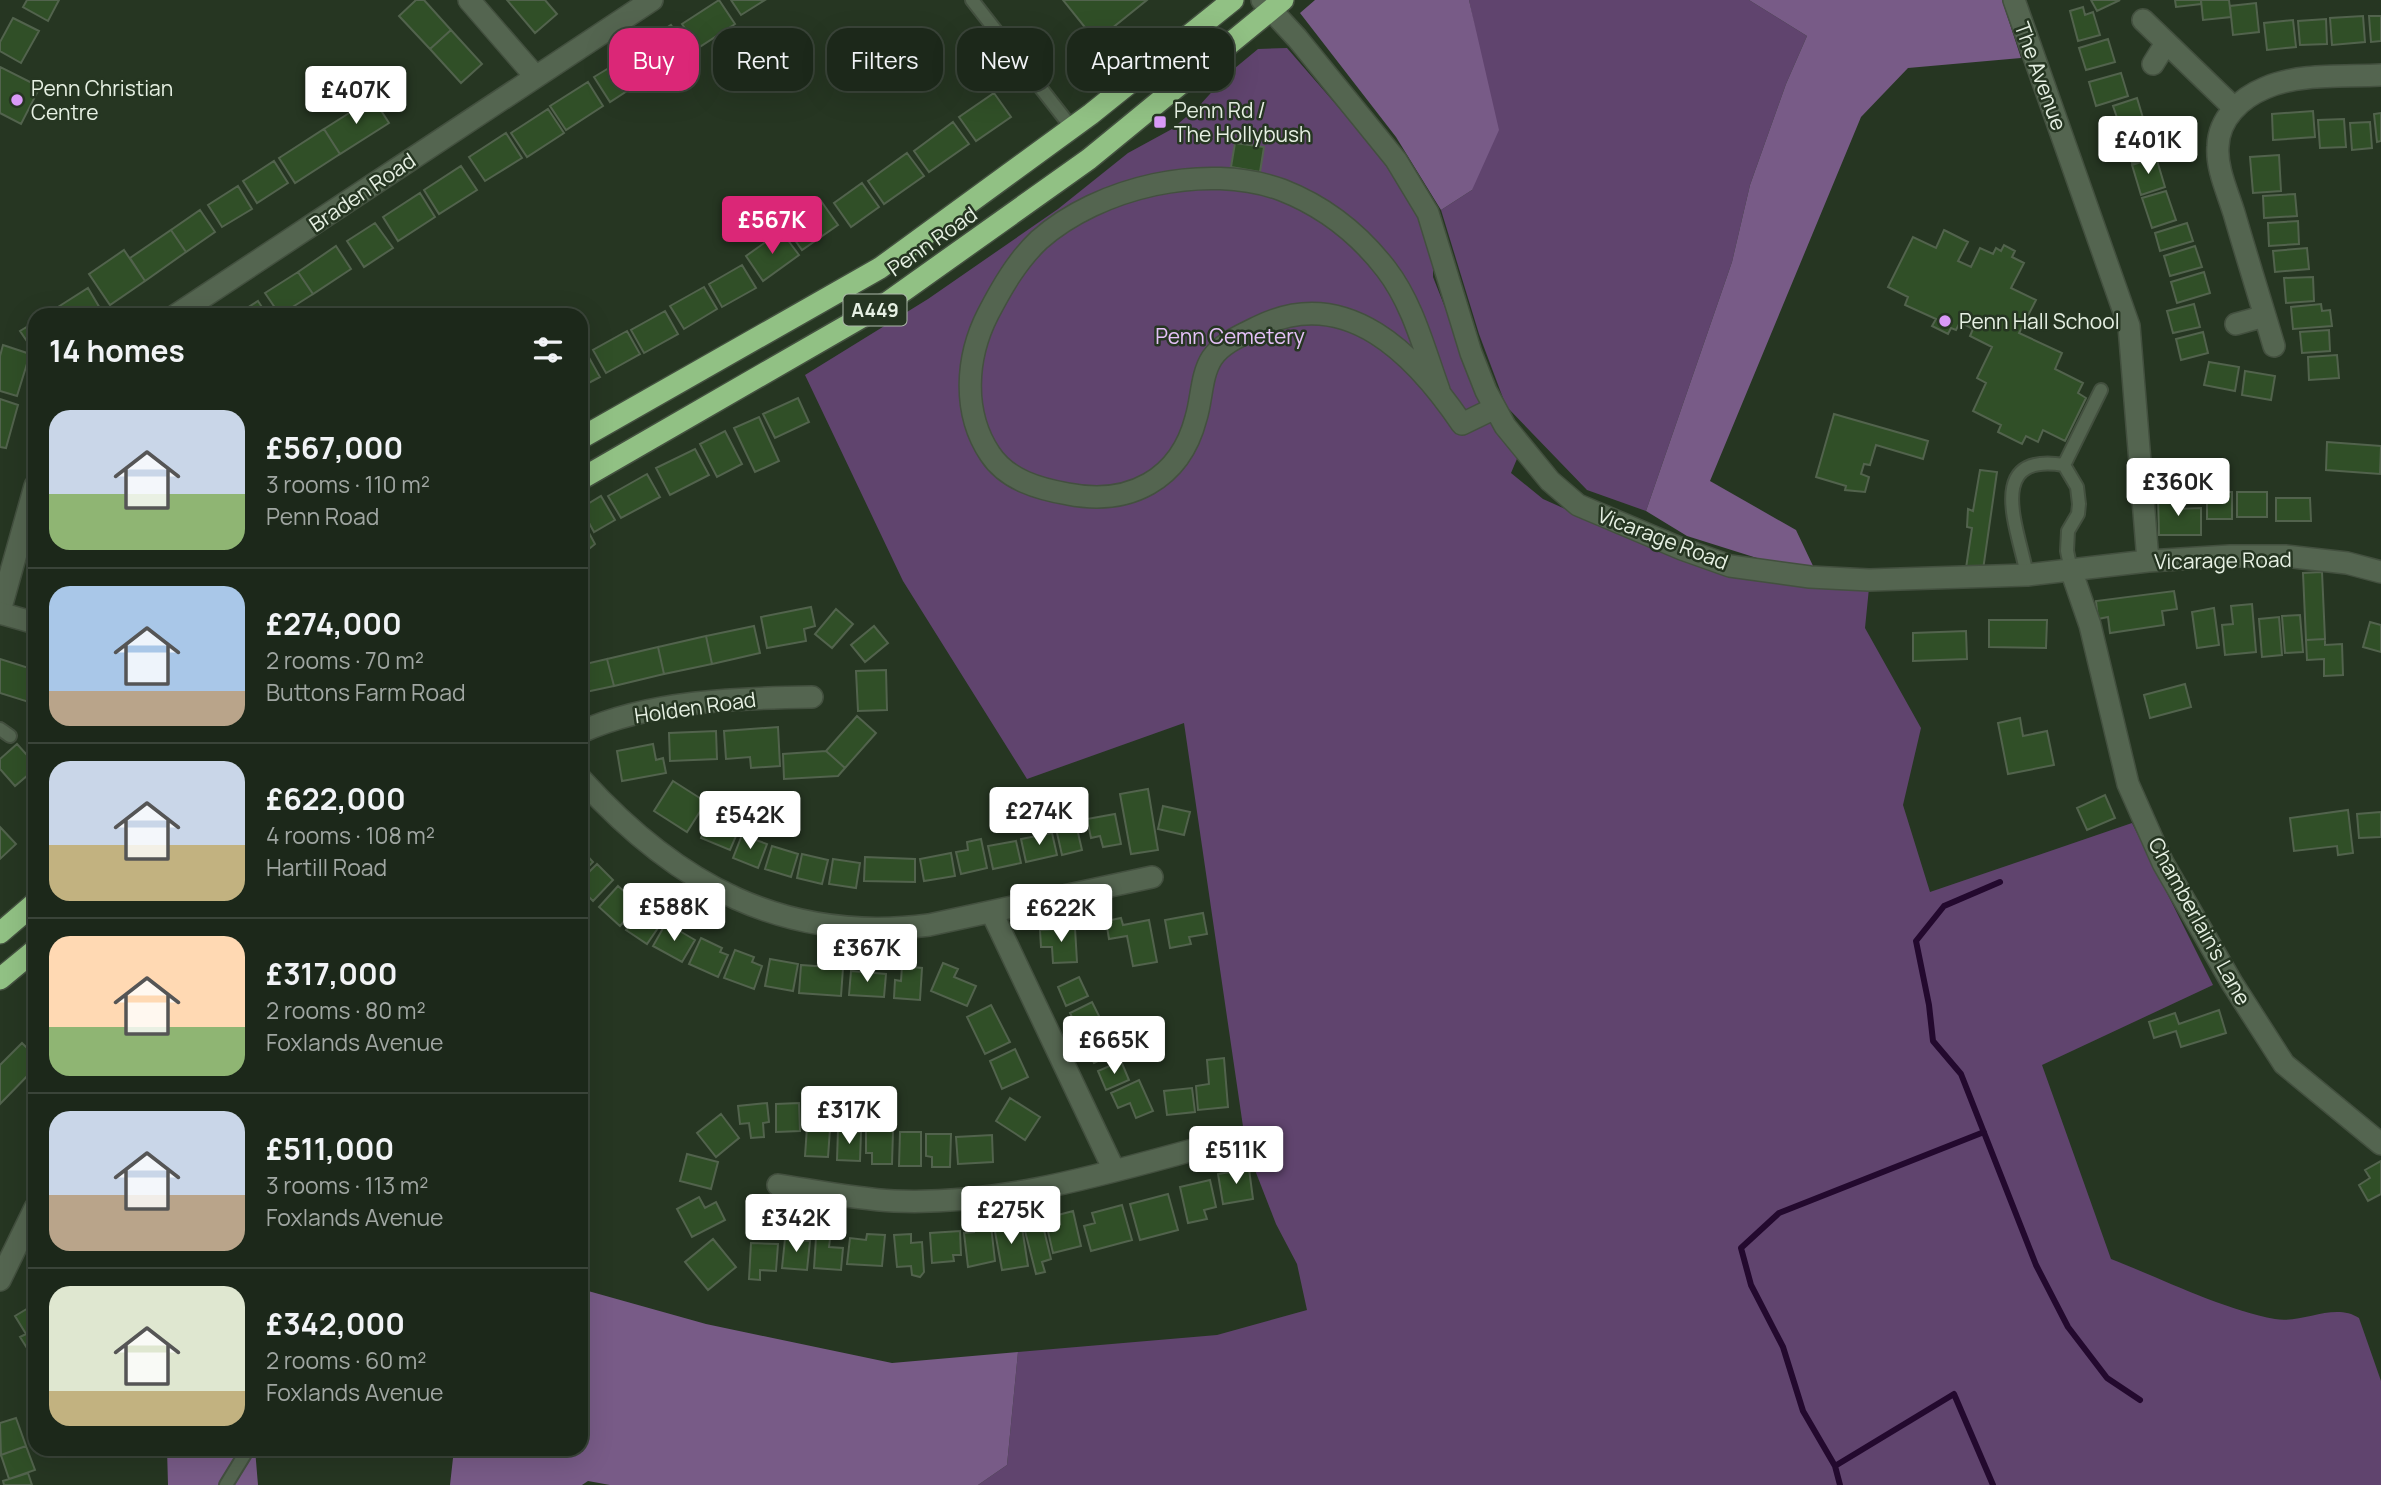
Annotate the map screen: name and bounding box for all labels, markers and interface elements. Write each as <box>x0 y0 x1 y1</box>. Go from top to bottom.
street label: The Avenue <box>2008 18 2074 134</box>
chip: Buy <box>609 28 699 91</box>
chip: Rent <box>713 28 813 91</box>
chip: Filters <box>827 28 943 91</box>
chip: New <box>957 28 1053 91</box>
chip: Apartment <box>1067 28 1234 91</box>
pin: £407K <box>307 66 405 126</box>
text: £407K <box>321 73 391 105</box>
place label: Penn Christian Centre <box>31 74 173 126</box>
marker: Penn Christian Centre <box>9 92 25 108</box>
place label: Penn Rd / The Hollybush <box>1174 96 1312 148</box>
marker: Penn Rd / The Hollybush <box>1152 114 1168 130</box>
pin: £401K <box>2099 116 2197 176</box>
text: £401K <box>2114 123 2182 155</box>
street label: Braden Road <box>303 146 421 238</box>
pin: £567K <box>723 196 821 256</box>
street label: Penn Road <box>882 200 982 282</box>
text: £567K <box>738 203 806 235</box>
road number: A449 <box>844 294 906 326</box>
place label: Penn Hall School <box>1959 307 2120 335</box>
marker: Penn Hall School <box>1937 313 1953 329</box>
park label: Penn Cemetery <box>1155 322 1305 350</box>
text: 14 homes <box>49 330 185 371</box>
icon: filters <box>529 331 567 369</box>
text: £567,000 <box>266 427 403 468</box>
icon: home <box>105 438 189 522</box>
pin: £360K <box>2129 458 2227 518</box>
text: £360K <box>2143 465 2213 497</box>
text: 3 rooms · 110 m² <box>266 468 430 500</box>
text: Penn Road <box>266 500 379 532</box>
street label: Vicarage Road <box>1594 500 1732 576</box>
street label: Vicarage Road <box>2154 545 2292 575</box>
text: £274,000 <box>266 603 402 644</box>
icon: home <box>105 614 189 698</box>
text: 2 rooms · 70 m² <box>266 644 424 676</box>
text: Buttons Farm Road <box>266 676 466 708</box>
street label: Holden Road <box>632 685 758 729</box>
text: £622,000 <box>266 778 406 819</box>
pin: £274K <box>990 788 1088 847</box>
icon: home <box>105 789 189 873</box>
pin: £542K <box>701 792 799 851</box>
text: £274K <box>1005 794 1073 826</box>
text: £542K <box>715 798 785 830</box>
text: 4 rooms · 108 m² <box>266 819 435 851</box>
street label: Chamberlain's Lane <box>2142 832 2258 1010</box>
text: Hartill Road <box>266 851 387 883</box>
pin: £588K <box>625 884 723 943</box>
pin: £622K <box>1012 884 1110 944</box>
text: £588K <box>639 890 709 922</box>
text: £622K <box>1026 891 1096 923</box>
pin: £367K <box>818 925 916 984</box>
text: £367K <box>833 931 901 963</box>
text: £317,000 <box>266 953 398 994</box>
icon: home <box>105 964 189 1048</box>
text: 2 rooms · 80 m² <box>266 994 426 1026</box>
pin: £665K <box>1065 1016 1163 1076</box>
text: £665K <box>1079 1023 1149 1055</box>
text: Foxlands Avenue <box>266 1026 444 1058</box>
pin: £317K <box>800 1086 898 1146</box>
text: £317K <box>817 1093 881 1125</box>
pin: £511K <box>1187 1126 1285 1186</box>
text: £511,000 <box>266 1128 394 1169</box>
text: £511K <box>1205 1133 1267 1165</box>
icon: home <box>105 1139 189 1223</box>
text: 3 rooms · 113 m² <box>266 1169 429 1201</box>
pin: £275K <box>962 1186 1060 1246</box>
text: £275K <box>977 1193 1045 1225</box>
pin: £342K <box>747 1194 845 1254</box>
text: Foxlands Avenue <box>266 1201 444 1233</box>
text: £342K <box>761 1201 831 1233</box>
text: £342,000 <box>266 1303 405 1344</box>
icon: home <box>105 1314 189 1398</box>
text: 2 rooms · 60 m² <box>266 1344 427 1376</box>
text: Foxlands Avenue <box>266 1376 444 1408</box>

